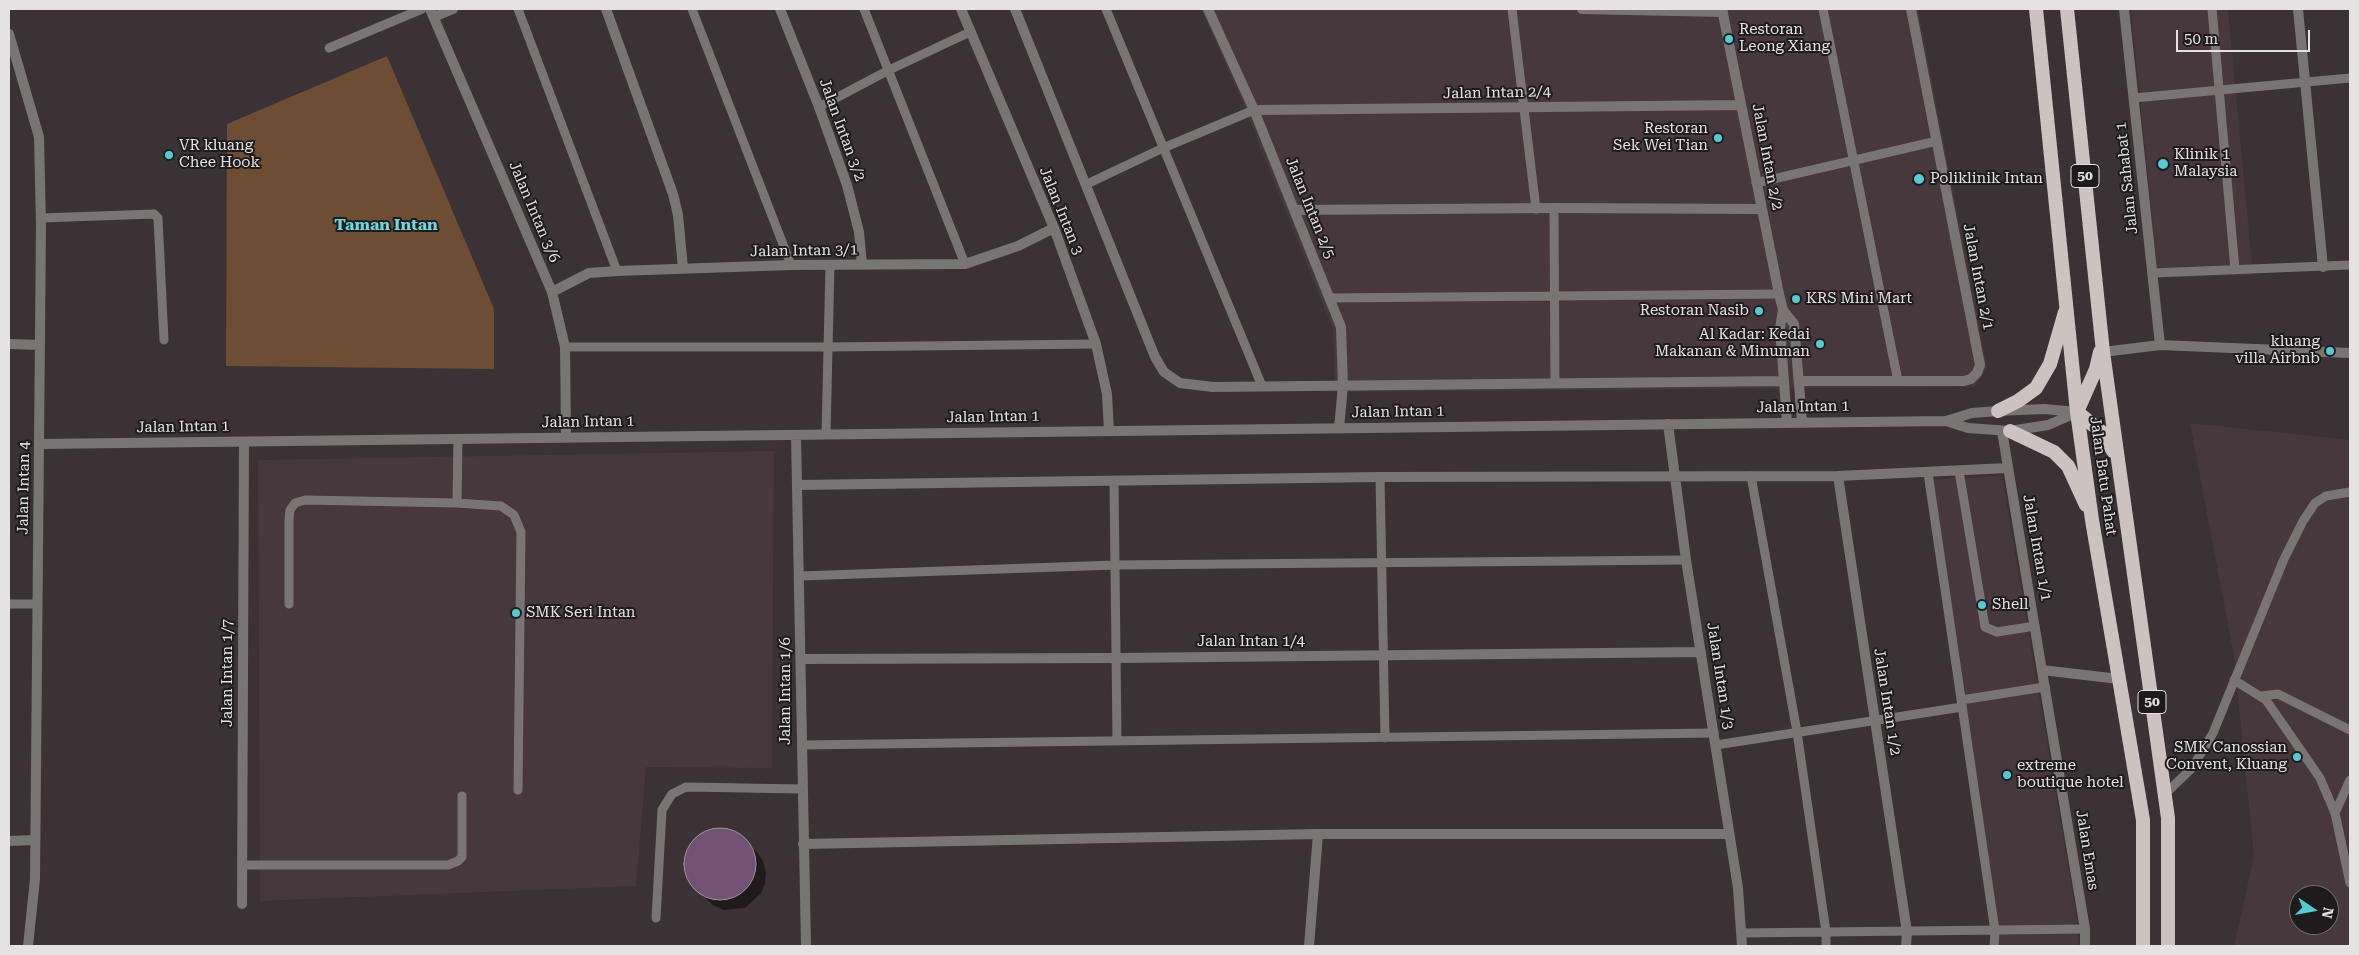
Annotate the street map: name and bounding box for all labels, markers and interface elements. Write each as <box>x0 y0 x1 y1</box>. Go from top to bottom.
scale bar <box>2179 20 2313 52</box>
place label: Restoran Leong Xiang <box>1739 21 1830 56</box>
text: 50 m <box>2184 30 2218 48</box>
marker: Restoran Leong Xiang <box>1723 33 1735 45</box>
street label: Jalan Intan 3/2 <box>815 76 869 184</box>
street label: Jalan Intan 2/4 <box>1443 83 1551 103</box>
street label: Jalan Intan 2/2 <box>1748 102 1786 212</box>
place label: Restoran Sek Wei Tian <box>1613 120 1708 155</box>
street label: Jalan Sahabat 1 <box>2112 121 2142 235</box>
marker: Restoran Sek Wei Tian <box>1712 132 1724 144</box>
place label: VR kluang Chee Hook <box>179 137 260 172</box>
place label: Klinik 1 Malaysia <box>2174 146 2237 181</box>
marker: VR kluang Chee Hook <box>163 149 175 161</box>
street label: Jalan Intan 2/5 <box>1281 155 1339 261</box>
marker: Klinik 1 Malaysia <box>2156 157 2170 171</box>
street label: Jalan Intan 3/6 <box>505 159 563 265</box>
street label: Jalan Intan 3 <box>1035 164 1087 258</box>
road number: 50 <box>2071 165 2099 188</box>
place label: Poliklinik Intan <box>1930 170 2043 188</box>
marker: Poliklinik Intan <box>1912 172 1926 186</box>
district label: Taman Intan <box>334 215 438 235</box>
street label: Jalan Intan 2/1 <box>1959 222 1997 332</box>
street label: Jalan Intan 3/1 <box>750 241 858 261</box>
place label: KRS Mini Mart <box>1806 290 1912 308</box>
marker: KRS Mini Mart <box>1790 293 1802 305</box>
place label: Restoran Nasib <box>1640 302 1749 320</box>
marker: Restoran Nasib <box>1753 305 1765 317</box>
place label: Al Kadar: Kedai Makanan & Minuman <box>1655 326 1810 361</box>
place label: kluang villa Airbnb <box>2235 333 2320 368</box>
marker: Al Kadar: Kedai Makanan & Minuman <box>1814 338 1826 350</box>
marker: kluang villa Airbnb <box>2324 345 2336 357</box>
street label: Jalan Intan 1 <box>1756 397 1850 417</box>
street label: Jalan Intan 1 <box>1351 402 1445 422</box>
street label: Jalan Intan 1 <box>946 407 1040 427</box>
street label: Jalan Intan 1 <box>541 412 635 432</box>
street label: Jalan Batu Pahat <box>2086 415 2120 537</box>
street label: Jalan Intan 1 <box>136 417 230 437</box>
street label: Jalan Intan 4 <box>14 441 34 535</box>
street label: Jalan Intan 1/1 <box>2019 493 2055 603</box>
place label: Shell <box>1992 596 2028 614</box>
marker: Shell <box>1976 599 1988 611</box>
place label: SMK Seri Intan <box>526 604 636 622</box>
marker: SMK Seri Intan <box>510 607 522 619</box>
street label: Jalan Intan 1/7 <box>219 619 237 727</box>
street label: Jalan Intan 1/3 <box>1703 621 1737 731</box>
street label: Jalan Intan 1/4 <box>1197 633 1305 651</box>
street label: Jalan Intan 1/6 <box>777 637 795 745</box>
street label: Jalan Intan 1/2 <box>1870 647 1904 757</box>
road number: 50 <box>2138 690 2166 714</box>
place label: SMK Canossian Convent, Kluang <box>2166 739 2287 774</box>
marker: SMK Canossian Convent, Kluang <box>2291 751 2303 763</box>
place label: extreme boutique hotel <box>2017 757 2124 792</box>
marker: extreme boutique hotel <box>2001 769 2013 781</box>
street label: Jalan Emas <box>2072 809 2102 891</box>
north arrow <box>2289 885 2339 935</box>
text: N <box>2319 906 2337 920</box>

